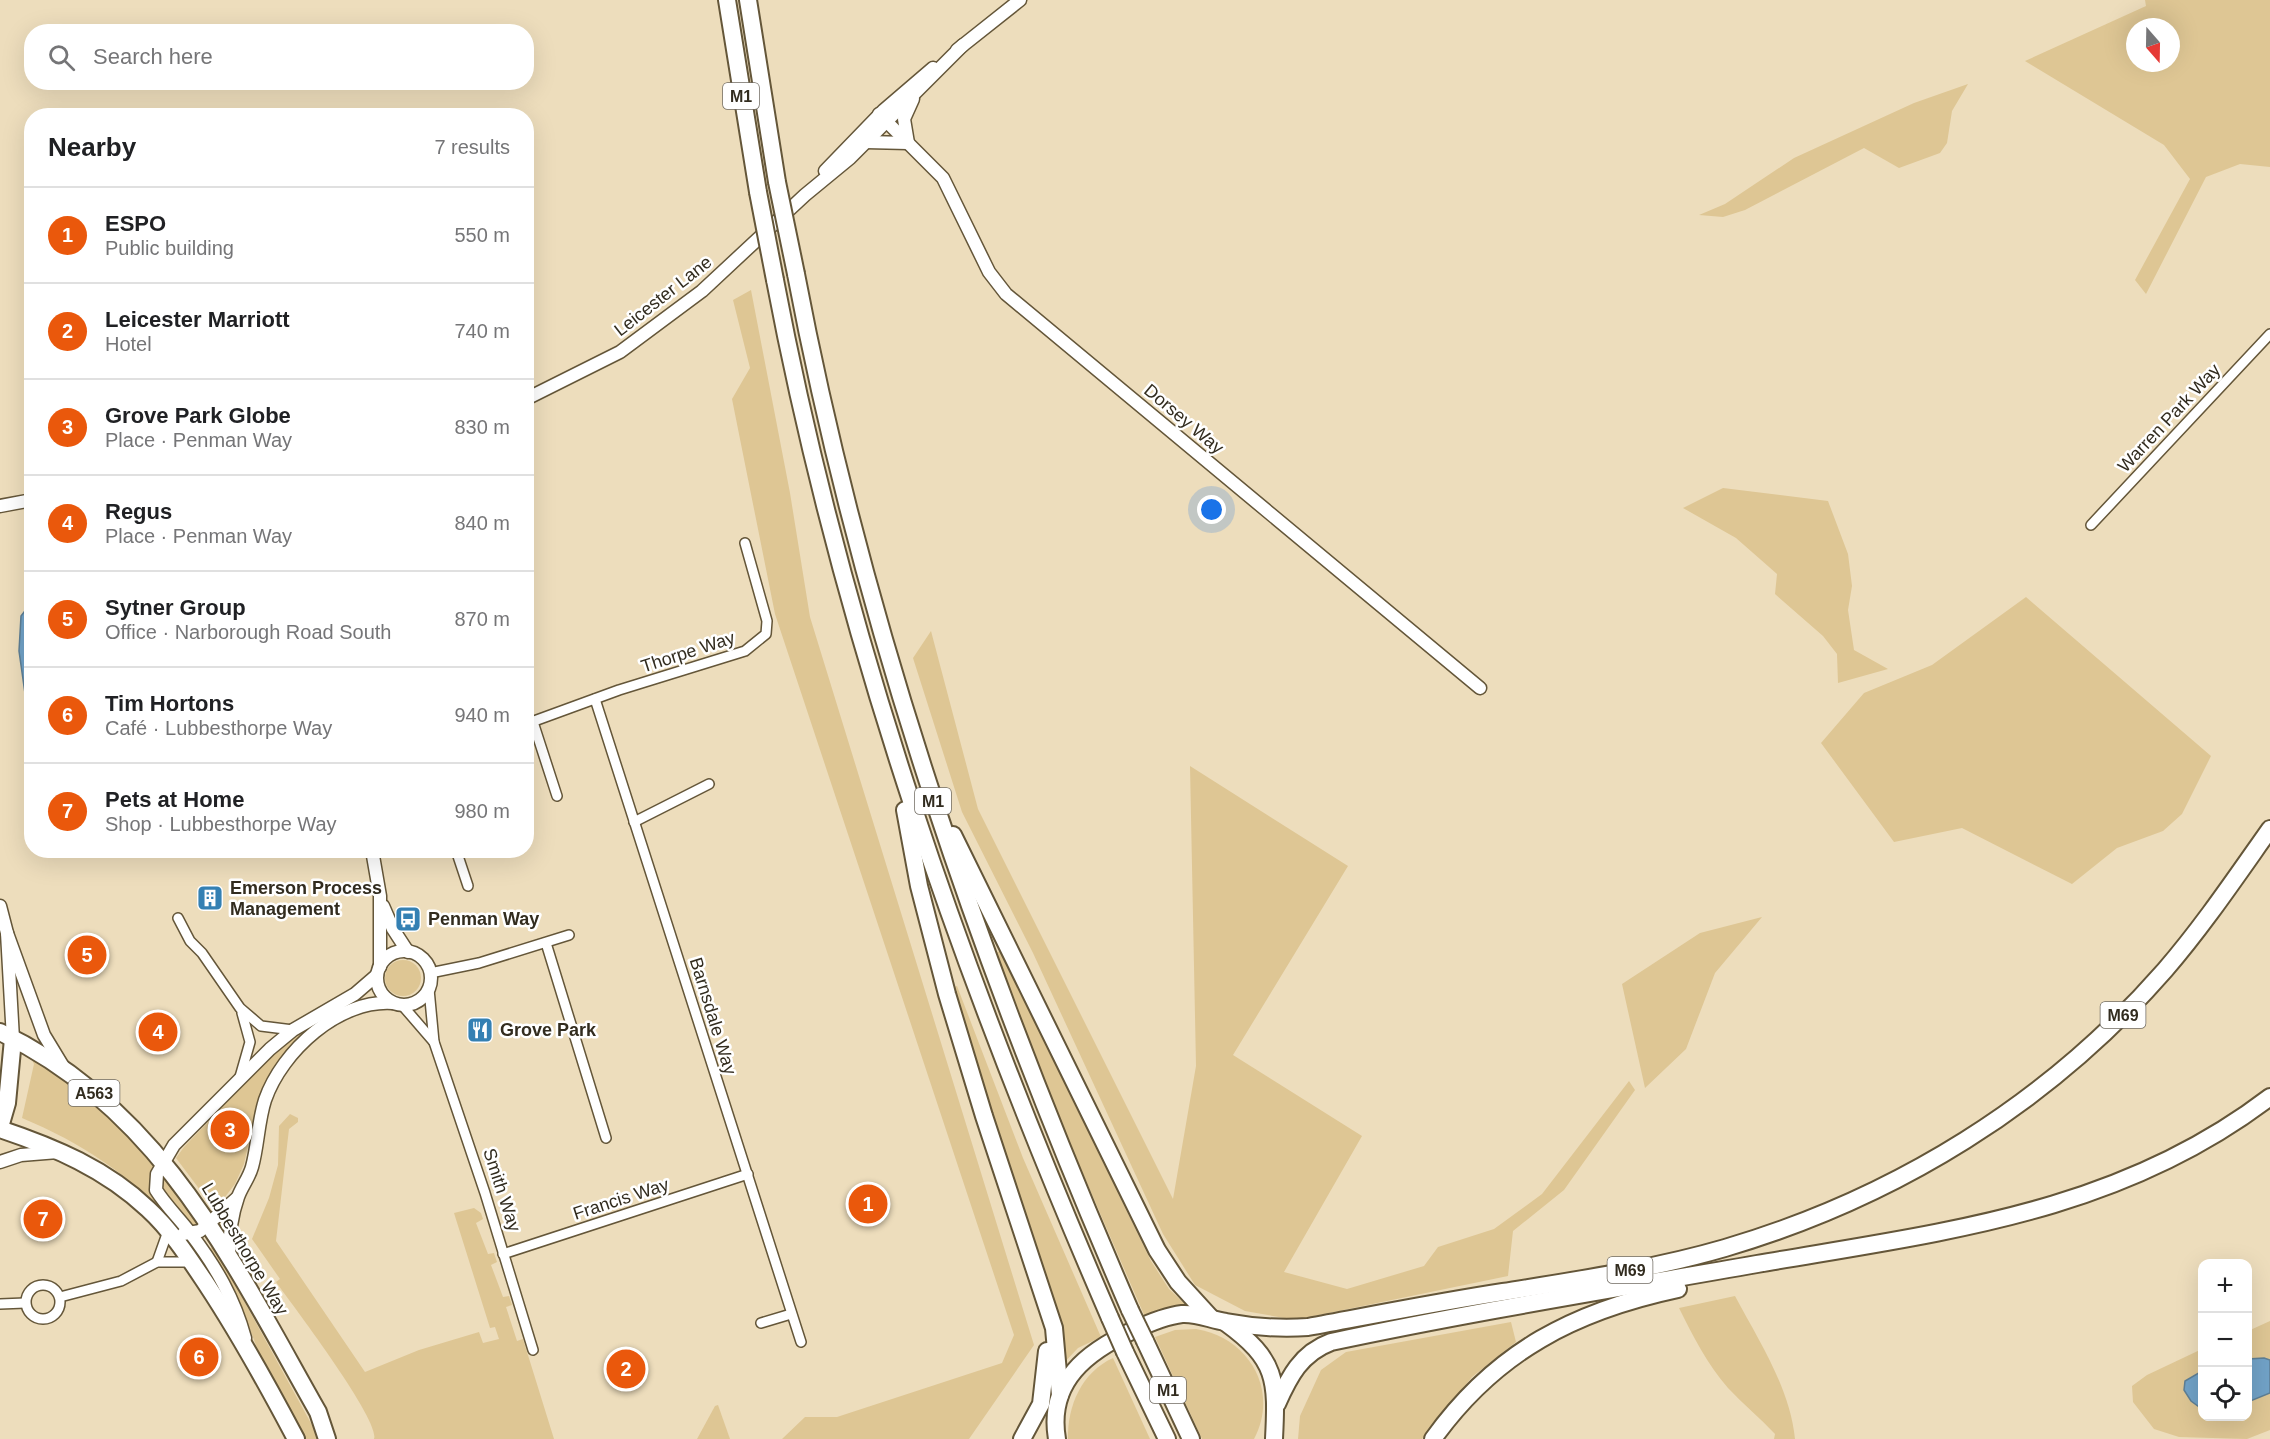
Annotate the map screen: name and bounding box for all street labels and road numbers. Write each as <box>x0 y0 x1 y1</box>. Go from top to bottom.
road number: M1 <box>723 83 759 109</box>
street label: Leicester Lane <box>610 252 716 340</box>
street label: Warren Park Way <box>2114 360 2224 476</box>
street label: Dorsey Way <box>1140 380 1228 458</box>
street label: Thorpe Way <box>639 627 737 677</box>
road number: M1 <box>915 788 951 814</box>
street label: Barnsdale Way <box>686 955 740 1077</box>
road number: M69 <box>2100 1002 2146 1028</box>
road number: A563 <box>68 1080 119 1106</box>
street label: Smith Way <box>479 1146 525 1234</box>
street label: Francis Way <box>571 1174 671 1224</box>
street label: Lubbesthorpe Way <box>198 1179 292 1319</box>
road number: M69 <box>1608 1257 1652 1283</box>
road number: M1 <box>1150 1377 1186 1403</box>

